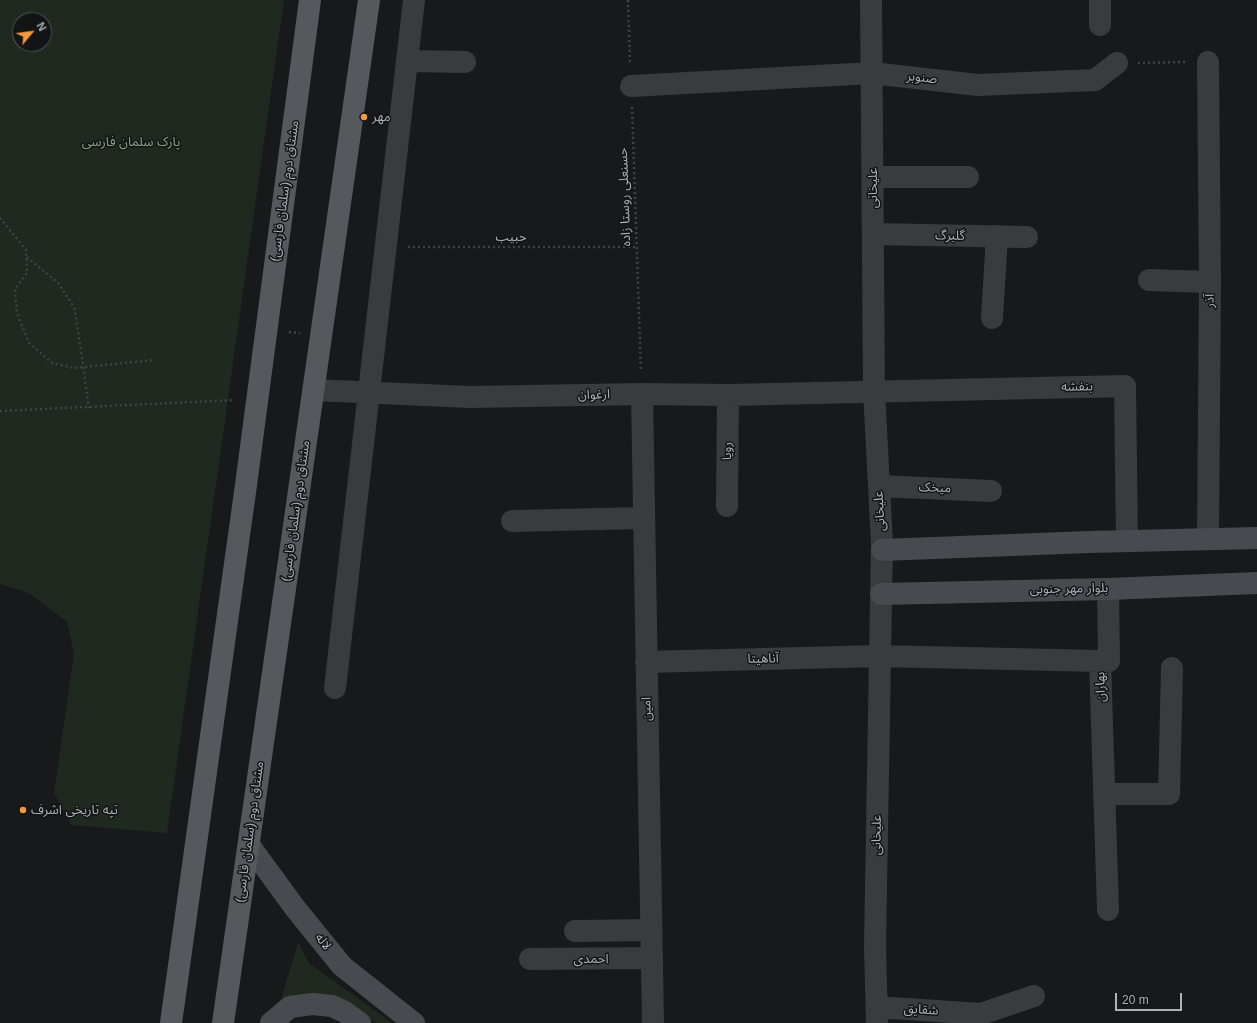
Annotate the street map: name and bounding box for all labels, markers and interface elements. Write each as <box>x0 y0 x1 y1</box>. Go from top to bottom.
north arrow <box>12 12 52 52</box>
text: N <box>34 20 49 33</box>
street label: صنوبر <box>906 69 938 87</box>
place label: مهر <box>372 109 391 125</box>
marker: مهر <box>359 112 369 122</box>
street label: مشتاق دوم (سلمان فارسی) <box>267 119 303 263</box>
park label: پارک سلمان فارسی <box>82 134 180 150</box>
street label: حسنعلی روستا زاده <box>615 147 635 247</box>
street label: علیخانی <box>865 168 881 208</box>
street label: گلبرگ <box>935 228 965 244</box>
street label: حبیب <box>495 229 527 245</box>
street label: آذر <box>1202 294 1218 308</box>
street label: بنفشه <box>1061 379 1093 395</box>
street label: ارغوان <box>578 387 610 403</box>
street label: مشتاق دوم (سلمان فارسی) <box>278 439 314 583</box>
street label: رویا <box>719 442 735 460</box>
street label: میخک <box>918 480 952 496</box>
street label: علیخانی <box>871 490 889 532</box>
street label: بلوار مهر جنوبی <box>1030 581 1108 597</box>
street label: آناهیتا <box>747 651 779 667</box>
street label: بهاران <box>1093 672 1109 702</box>
street label: امین <box>639 697 655 721</box>
street label: مشتاق دوم (سلمان فارسی) <box>232 760 268 904</box>
place label: تپه تاریخی اشرف <box>31 802 118 818</box>
marker: تپه تاریخی اشرف <box>18 805 28 815</box>
street label: علیخانی <box>869 815 885 855</box>
street label: لاله <box>312 930 334 954</box>
street label: احمدی <box>573 951 609 967</box>
scale bar <box>1117 985 1184 1011</box>
text: 20 m <box>1122 993 1149 1007</box>
street label: شقایق <box>903 1001 939 1019</box>

